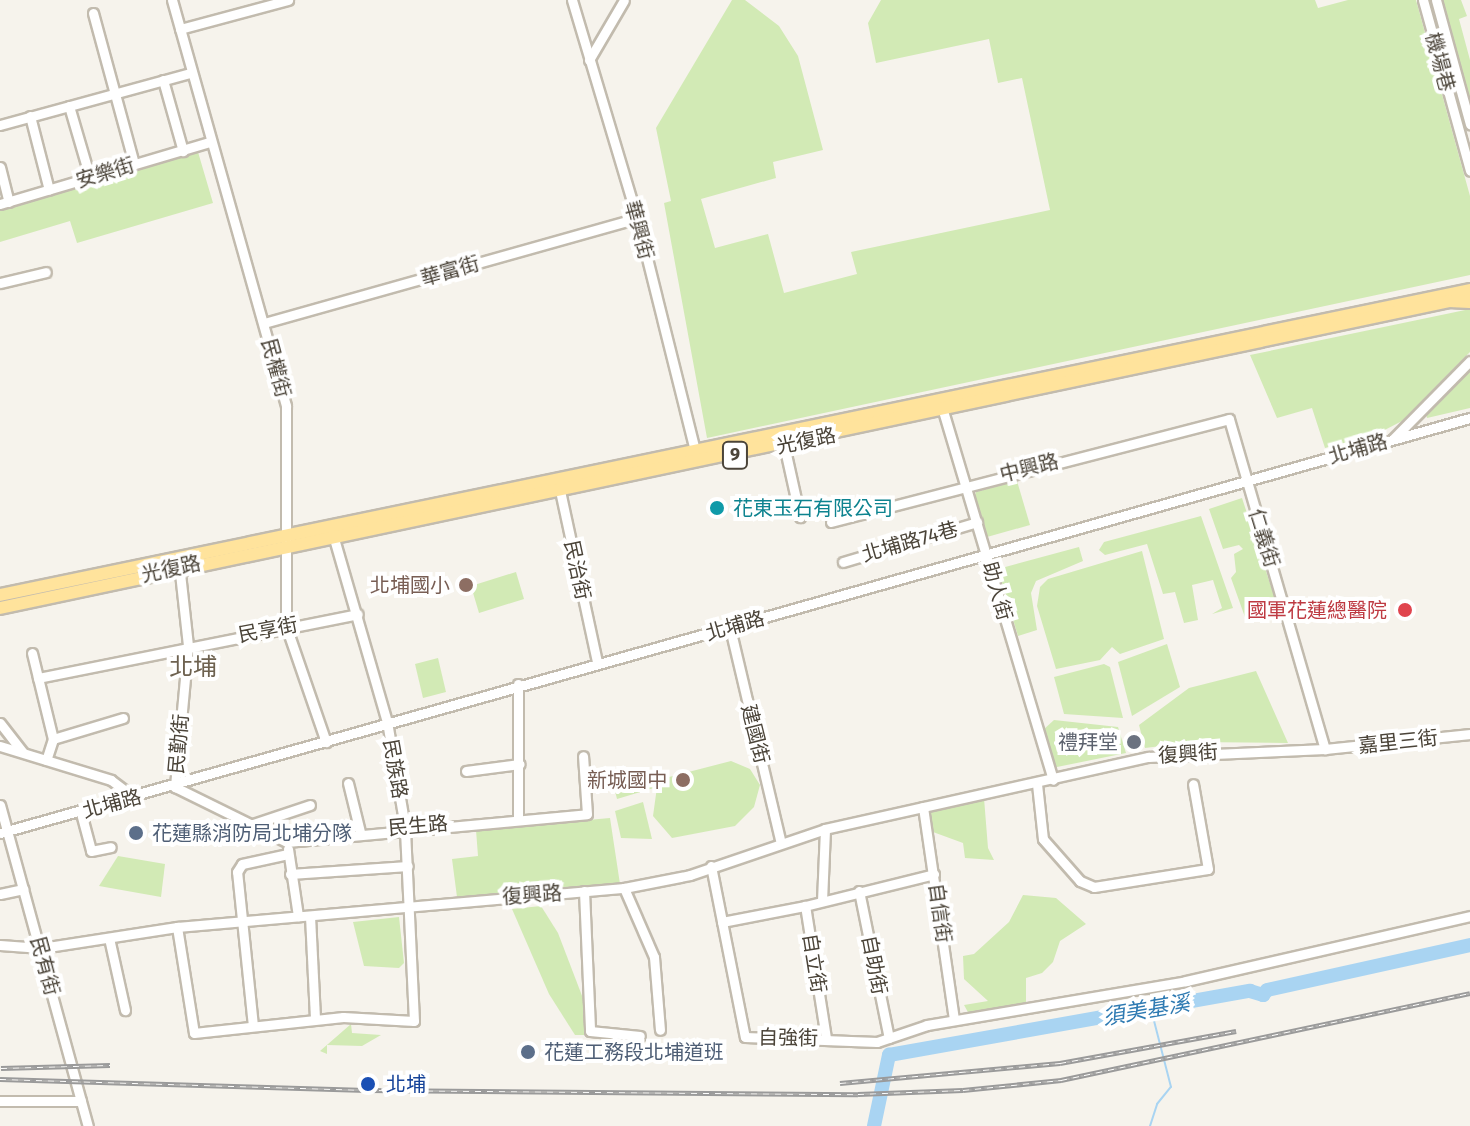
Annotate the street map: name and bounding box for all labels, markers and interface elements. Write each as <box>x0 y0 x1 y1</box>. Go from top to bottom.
street label: 機場巷 <box>1421 30 1459 94</box>
street label: 安樂街 <box>73 153 137 193</box>
street label: 華興街 <box>620 198 658 262</box>
street label: 華富街 <box>418 251 482 291</box>
street label: 民權街 <box>257 336 295 400</box>
street label: 光復路 <box>774 423 838 459</box>
street label: 北埔路 <box>1326 429 1390 469</box>
road number: 9 <box>721 441 749 469</box>
street label: 中興路 <box>997 449 1061 487</box>
place label: 花東玉石有限公司 <box>733 496 893 520</box>
marker: 花東玉石有限公司 <box>708 499 726 517</box>
street label: 仁義街 <box>1244 506 1284 570</box>
street label: 北埔路74巷 <box>859 517 961 567</box>
street label: 民治街 <box>559 538 595 602</box>
street label: 光復路 <box>139 551 203 587</box>
street label: 助人街 <box>977 559 1017 623</box>
place label: 北埔國小 <box>370 573 450 597</box>
marker: 北埔國小 <box>457 576 475 594</box>
place label: 國軍花蓮總醫院 <box>1247 598 1387 622</box>
marker: 國軍花蓮總醫院 <box>1394 599 1416 621</box>
street label: 北埔路 <box>703 606 767 646</box>
street label: 民享街 <box>236 612 300 648</box>
district label: 北埔 <box>169 654 217 682</box>
street label: 建國街 <box>736 702 774 766</box>
street label: 民勤街 <box>164 713 194 775</box>
street label: 嘉里三街 <box>1357 726 1439 758</box>
place label: 禮拜堂 <box>1058 730 1118 754</box>
marker: 禮拜堂 <box>1125 733 1143 751</box>
street label: 民族路 <box>378 737 412 801</box>
street label: 復興街 <box>1157 740 1219 768</box>
place label: 新城國中 <box>587 768 667 792</box>
marker: 新城國中 <box>674 771 692 789</box>
street label: 北埔路 <box>80 785 144 823</box>
street label: 民生路 <box>387 811 449 841</box>
place label: 花蓮縣消防局北埔分隊 <box>152 821 352 845</box>
marker: 花蓮縣消防局北埔分隊 <box>127 824 145 842</box>
street label: 復興路 <box>501 881 563 909</box>
street label: 自信街 <box>924 882 956 944</box>
street label: 自立街 <box>797 931 831 995</box>
street label: 自助街 <box>856 933 892 997</box>
street label: 民有街 <box>26 934 64 998</box>
water label: 須美基溪 <box>1100 989 1192 1031</box>
street label: 自強街 <box>758 1025 818 1051</box>
place label: 花蓮工務段北埔道班 <box>544 1040 724 1064</box>
marker: 花蓮工務段北埔道班 <box>519 1043 537 1061</box>
place label: 北埔 <box>386 1072 426 1096</box>
marker: 北埔 <box>357 1073 379 1095</box>

